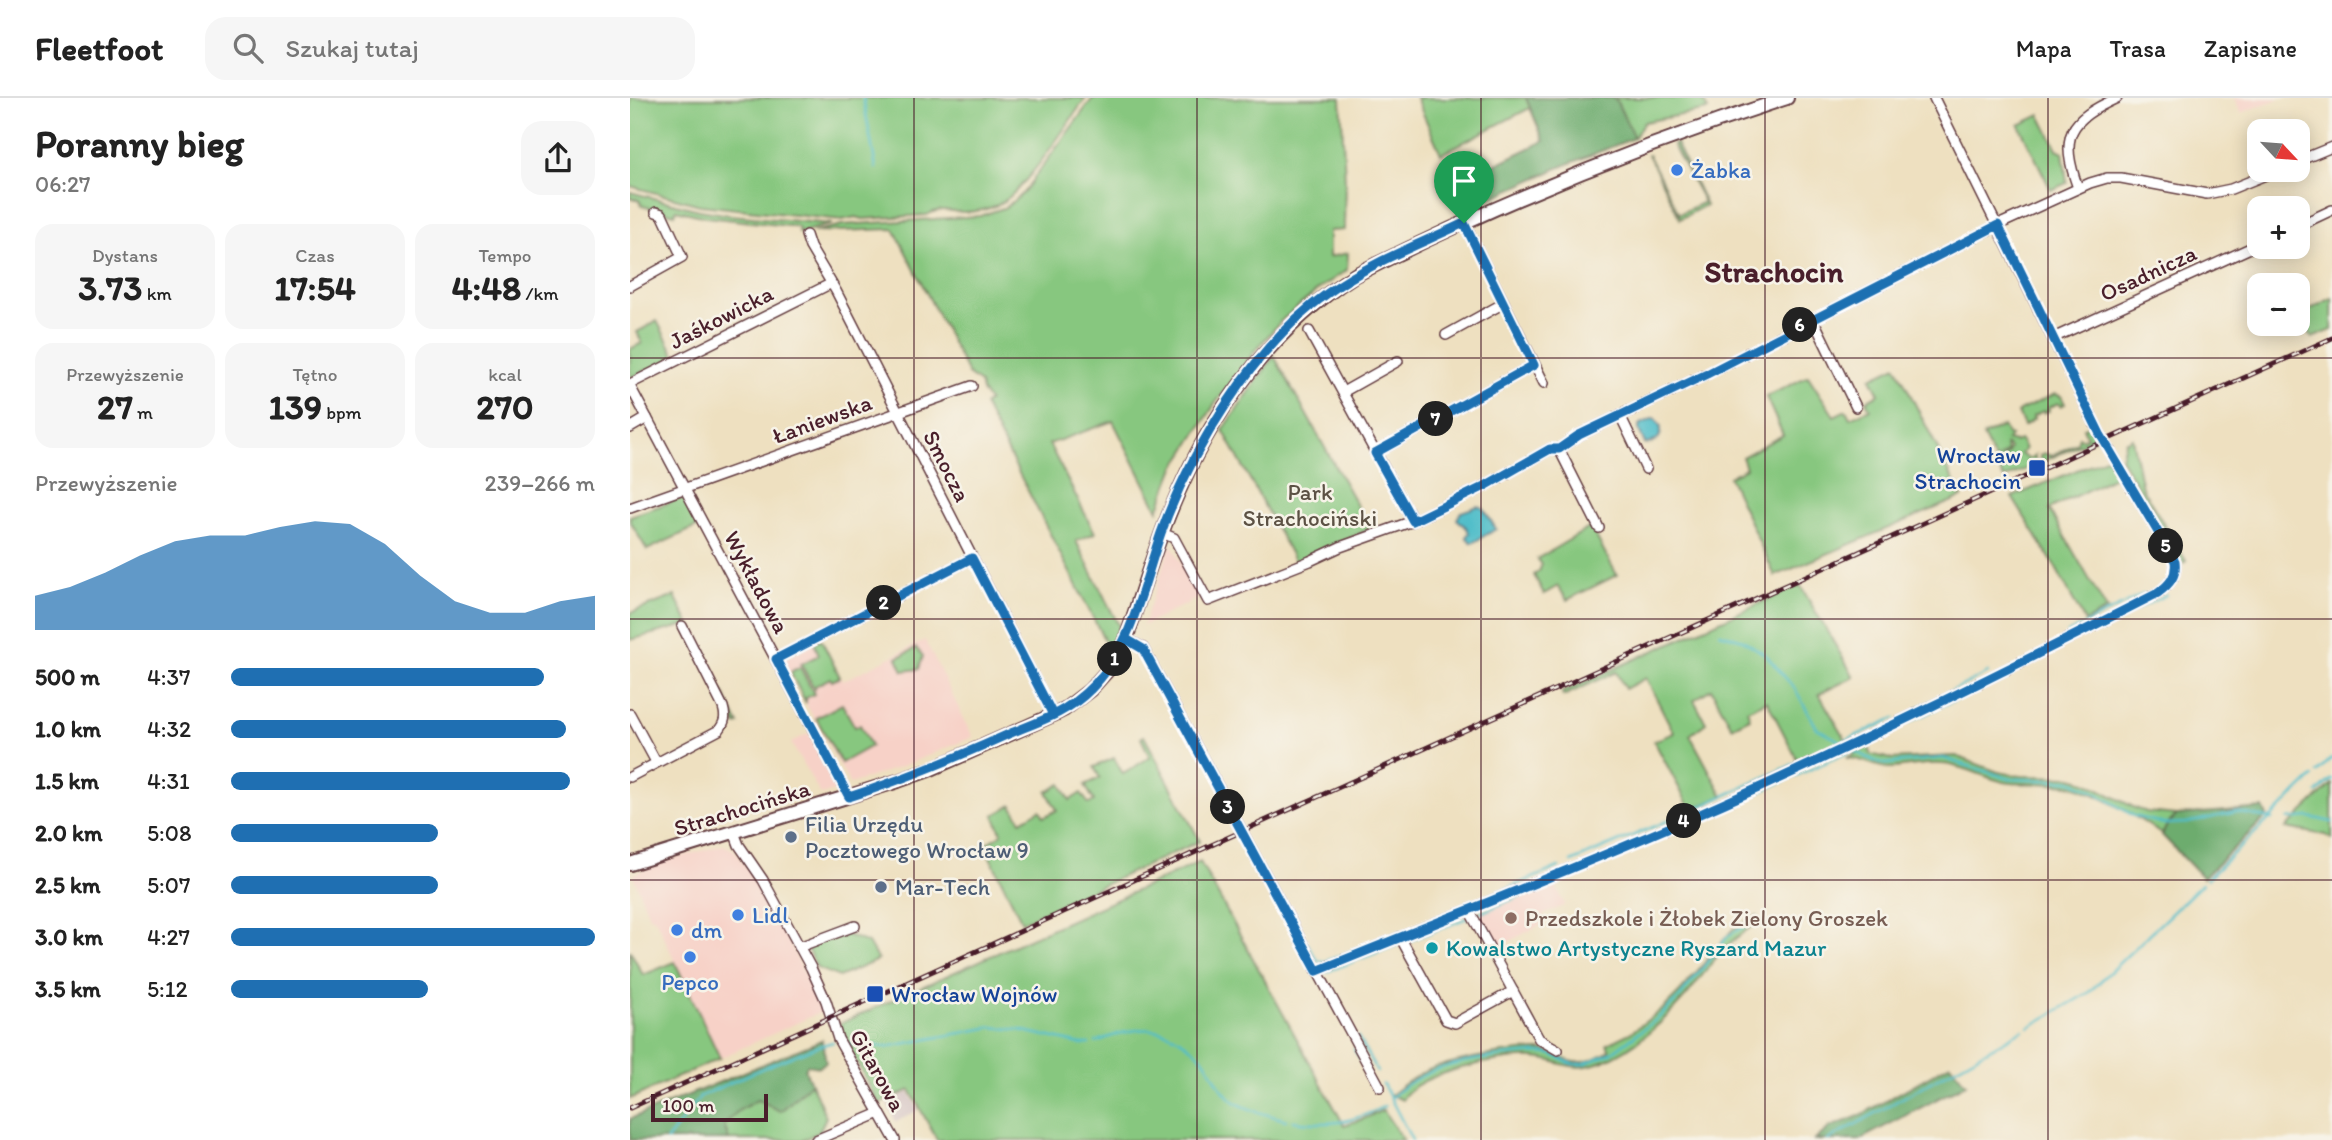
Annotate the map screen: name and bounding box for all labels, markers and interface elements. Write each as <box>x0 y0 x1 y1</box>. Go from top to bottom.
search box <box>205 17 695 80</box>
text: Fleetfoot <box>35 29 163 68</box>
icon: search <box>229 29 267 67</box>
text: Szukaj tutaj <box>285 32 419 64</box>
text: Mapa <box>2016 34 2072 63</box>
text: Trasa <box>2110 34 2166 63</box>
text: Zapisane <box>2204 34 2297 63</box>
north arrow <box>2247 119 2310 182</box>
map controls <box>2247 119 2310 336</box>
text: Poranny bieg <box>35 121 244 167</box>
button: share <box>521 121 595 195</box>
pin <box>1434 151 1494 223</box>
place label: Żabka <box>1691 156 1751 184</box>
icon: arrive <box>1445 162 1483 200</box>
marker: Żabka <box>1669 162 1685 178</box>
text: 06:27 <box>35 170 90 198</box>
button: + <box>2247 196 2310 259</box>
street label: Osadnicza <box>2095 238 2201 308</box>
text: Dystans <box>92 244 158 267</box>
text: Czas <box>295 244 335 267</box>
text: Tempo <box>479 244 531 267</box>
district label: Strachocin <box>1705 253 1843 290</box>
text: 3.73 <box>78 267 142 309</box>
text: 17:54 <box>274 267 356 309</box>
text: 4:48 <box>451 267 521 309</box>
button: − <box>2247 273 2310 336</box>
street label: Jaśkowicka <box>664 279 778 355</box>
text: km <box>142 282 172 305</box>
text: /km <box>521 282 559 305</box>
pin: 6 <box>1782 308 1818 342</box>
text: 6 <box>1794 313 1805 336</box>
text: Przewyższenie <box>66 363 184 386</box>
text: Tętno <box>293 363 337 386</box>
text: kcal <box>488 363 522 386</box>
text: 27 <box>97 386 133 428</box>
text: 139 <box>268 386 322 428</box>
text: 270 <box>476 386 534 428</box>
street label: Łaniewska <box>768 388 876 450</box>
text: m <box>133 401 153 424</box>
text: bpm <box>322 401 362 424</box>
pin: 7 <box>1418 402 1454 436</box>
text: 7 <box>1431 407 1440 430</box>
street label: Smocza <box>917 426 977 506</box>
place label: Wrocław Strachocin <box>1915 441 2021 495</box>
marker: Wrocław Strachocin <box>2027 458 2047 478</box>
text: Przewyższenie <box>35 469 177 497</box>
text: 239–266 m <box>485 469 595 497</box>
park label: Park Strachociński <box>1243 478 1377 532</box>
street label: Wykładowa <box>718 526 796 638</box>
pin: 5 <box>2148 528 2184 564</box>
text: 5 <box>2161 534 2170 557</box>
pin: 2 <box>866 586 902 620</box>
text: 2 <box>879 591 889 614</box>
pin: 1 <box>1098 642 1133 676</box>
text: 1 <box>1110 647 1119 670</box>
text: 500 m <box>35 663 100 691</box>
text: 4:37 <box>147 663 190 691</box>
text: 1.0 km <box>35 715 101 743</box>
text: 4:32 <box>147 715 191 743</box>
text: 1.5 km <box>35 767 99 795</box>
text: 4:31 <box>147 767 190 795</box>
street label: Strachocińska <box>671 774 813 842</box>
pin: 3 <box>1210 790 1246 824</box>
text: 3 <box>1222 795 1233 818</box>
pin: 4 <box>1666 804 1702 838</box>
text: 4 <box>1678 809 1689 832</box>
place label: Filia Urzędu Pocztowego Wrocław 9 <box>805 810 1029 864</box>
text: 2.0 km <box>35 819 103 847</box>
text: 5:08 <box>147 819 191 847</box>
marker: Filia Urzędu Pocztowego Wrocław 9 <box>783 829 799 845</box>
text: 2.5 km <box>35 871 100 899</box>
text: 5:07 <box>147 871 190 899</box>
place label: Mar-Tech <box>895 873 990 901</box>
marker: Mar-Tech <box>873 879 889 895</box>
place label: Lidl <box>752 901 789 929</box>
place label: Przedszkole i Żłobek Zielony Groszek <box>1525 904 1888 932</box>
marker: Lidl <box>730 907 746 923</box>
marker: Przedszkole i Żłobek Zielony Groszek <box>1503 910 1519 926</box>
place label: dm <box>691 916 723 944</box>
marker: dm <box>669 922 685 938</box>
text: 3.0 km <box>35 923 103 951</box>
text: 4:27 <box>147 923 190 951</box>
place label: Kowalstwo Artystyczne Ryszard Mazur <box>1446 934 1826 962</box>
marker: Kowalstwo Artystyczne Ryszard Mazur <box>1424 940 1440 956</box>
marker: Pepco <box>682 949 698 965</box>
place label: Pepco <box>661 968 719 996</box>
text: 3.5 km <box>35 975 101 1003</box>
text: 5:12 <box>147 975 187 1003</box>
place label: Wrocław Wojnów <box>891 980 1058 1008</box>
marker: Wrocław Wojnów <box>865 984 885 1004</box>
street label: Gitarowa <box>844 1024 912 1116</box>
scale bar <box>651 1091 768 1123</box>
text: 100 m <box>662 1094 714 1117</box>

